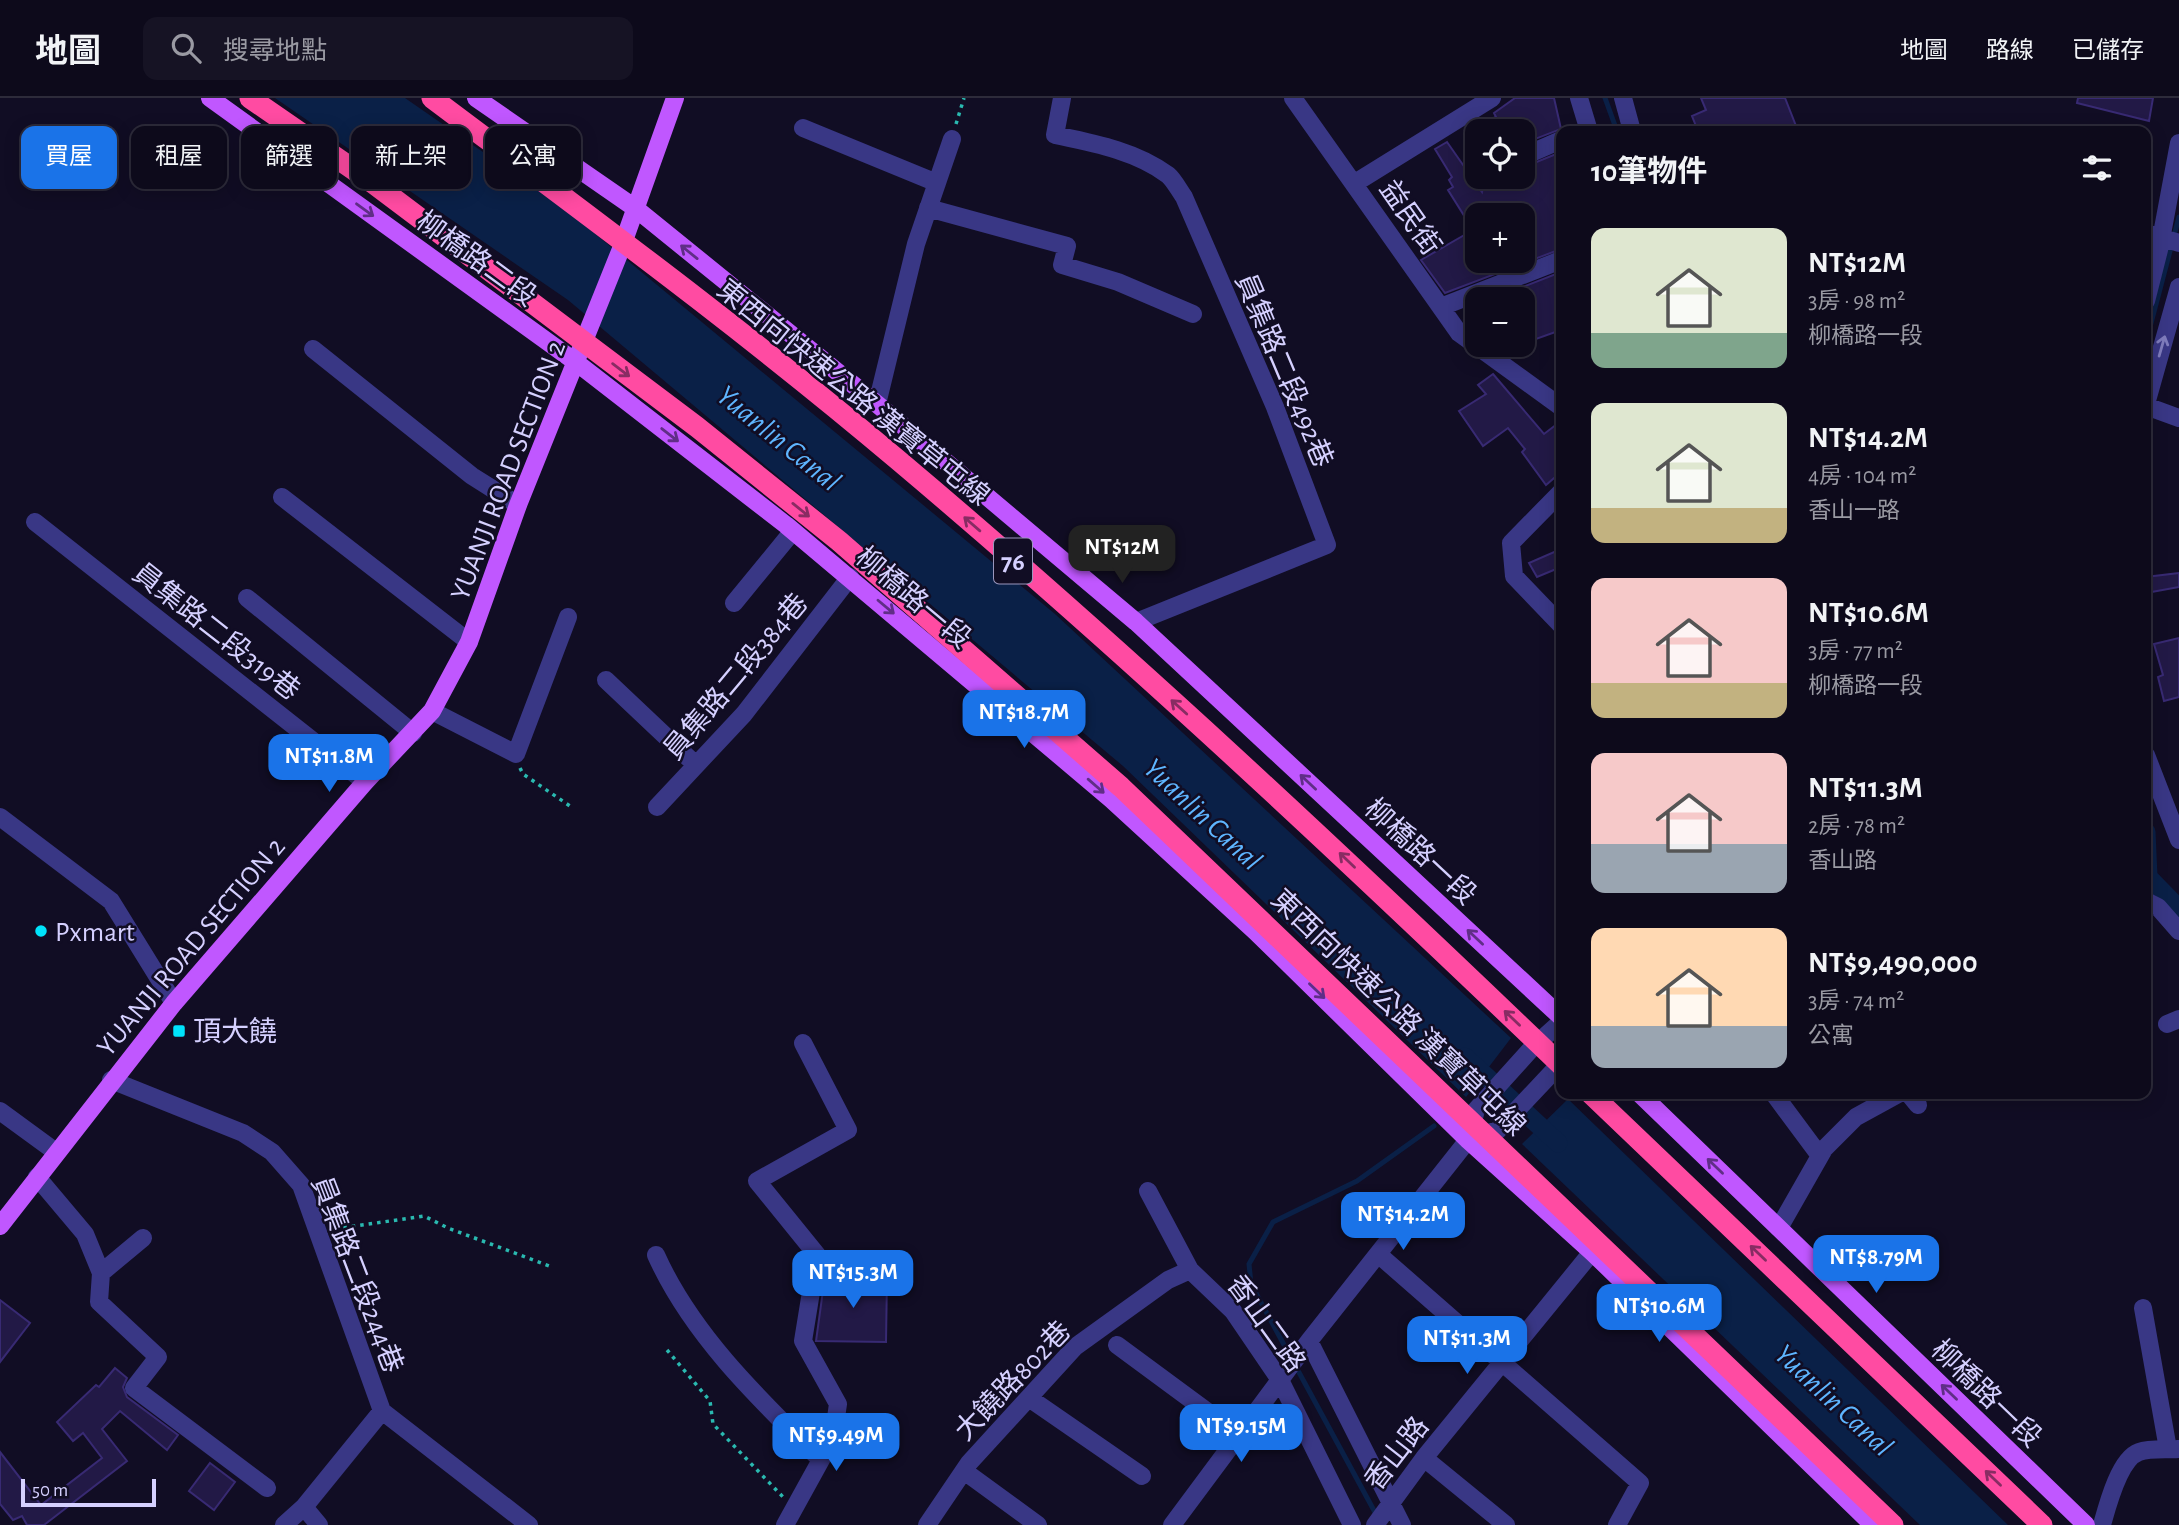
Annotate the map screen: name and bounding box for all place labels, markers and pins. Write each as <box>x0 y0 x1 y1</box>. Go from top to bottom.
pin: NT$12M <box>1065 526 1179 585</box>
pin: NT$18.7M <box>952 690 1096 750</box>
pin: NT$11.8M <box>257 734 401 794</box>
place label: Pxmart <box>55 919 135 947</box>
marker: Pxmart <box>33 923 49 939</box>
place label: 頂大饒 <box>193 1017 277 1047</box>
marker: 頂大饒 <box>171 1023 187 1039</box>
pin: NT$14.2M <box>1331 1192 1475 1252</box>
pin: NT$8.79M <box>1804 1236 1948 1295</box>
pin: NT$15.3M <box>781 1250 925 1310</box>
pin: NT$10.6M <box>1587 1284 1731 1344</box>
pin: NT$11.3M <box>1395 1316 1539 1376</box>
pin: NT$9.15M <box>1169 1404 1313 1464</box>
pin: NT$9.49M <box>764 1414 908 1473</box>

